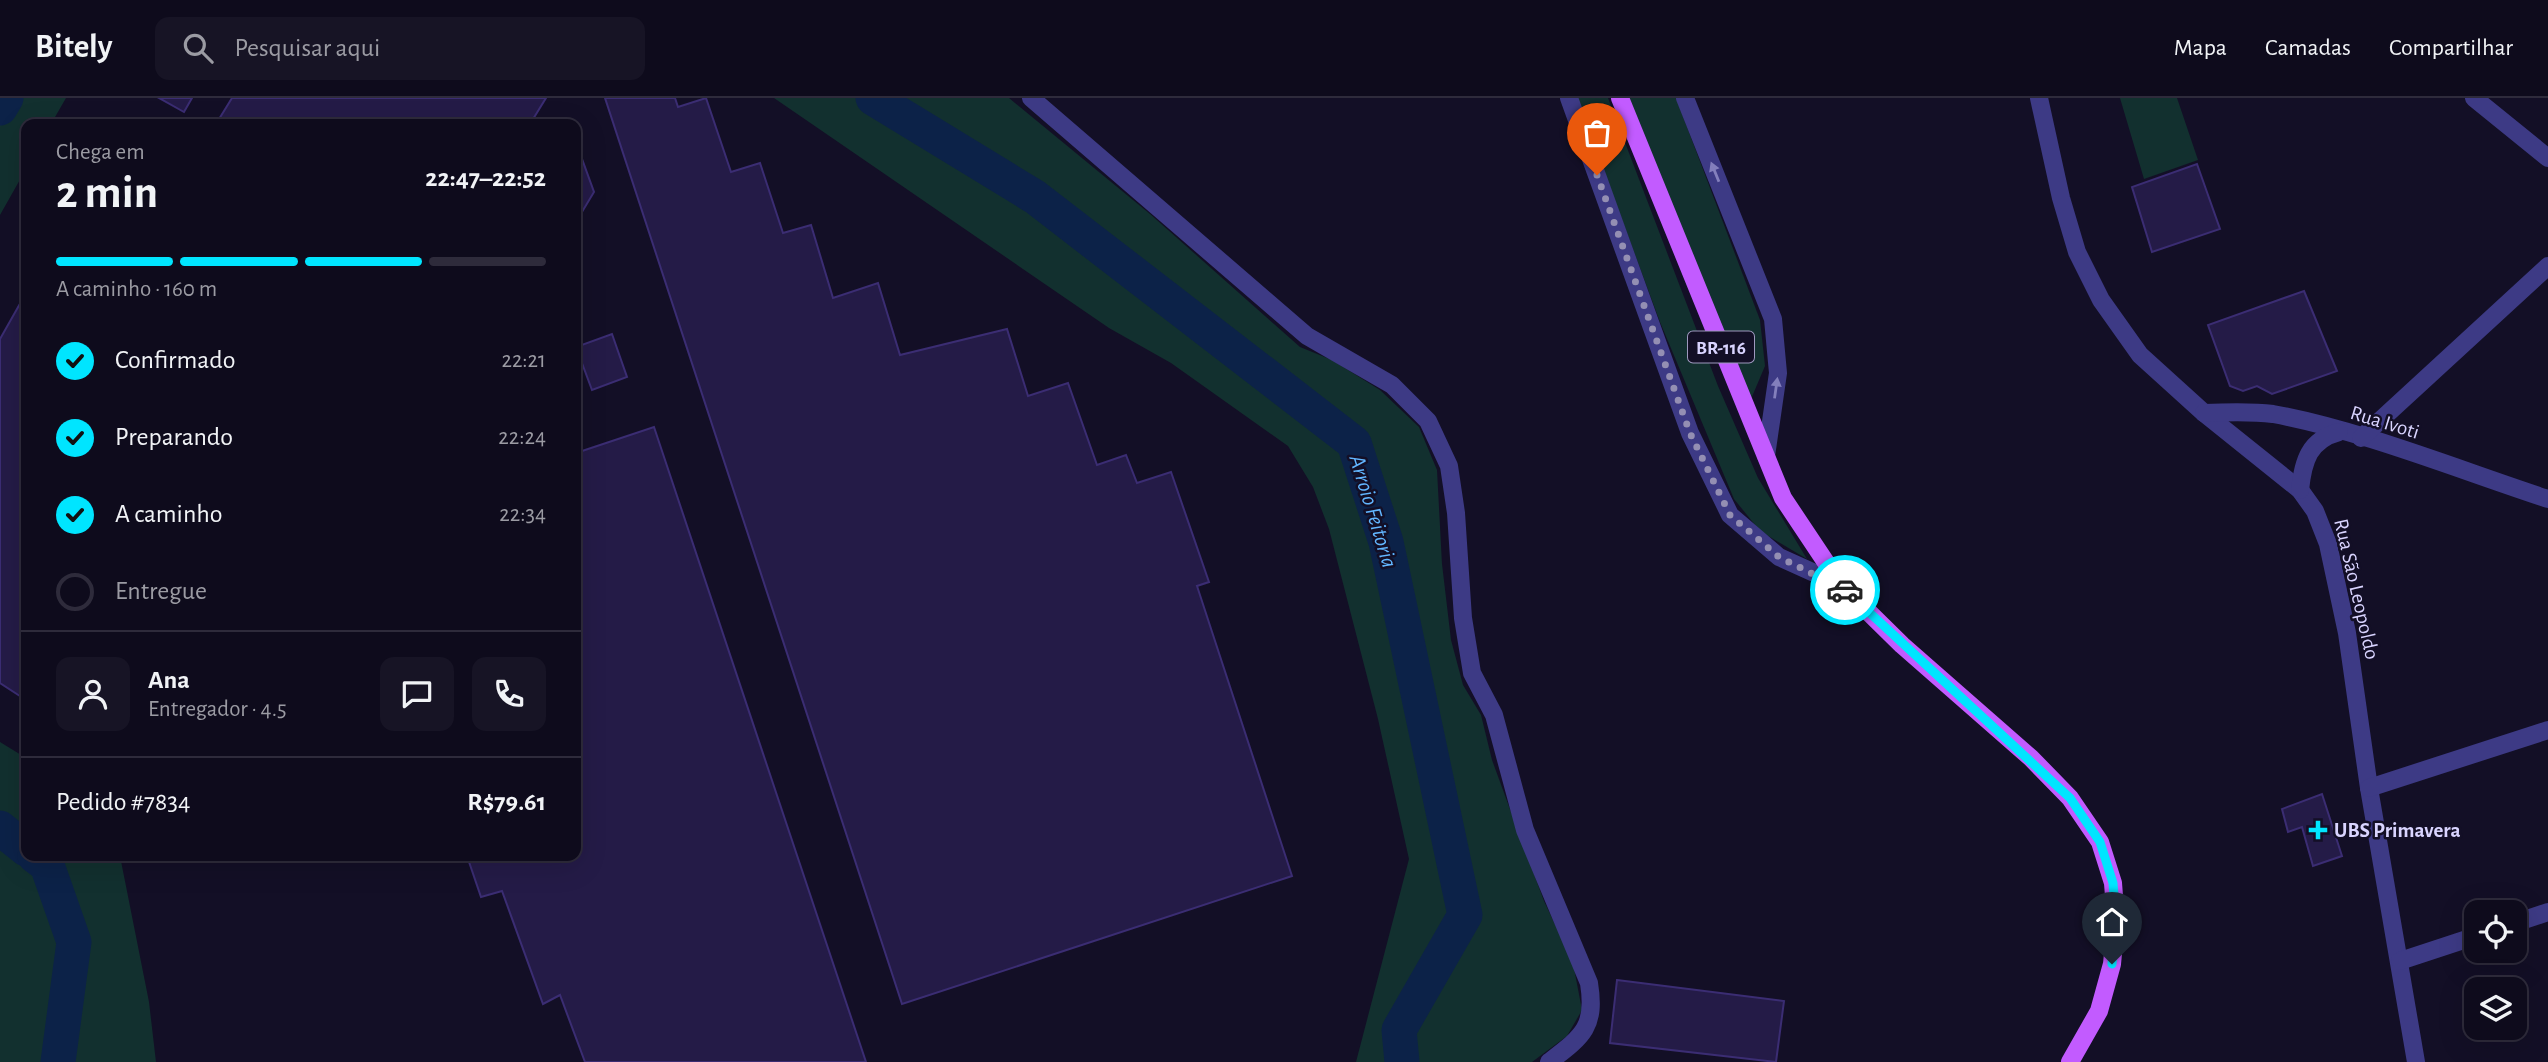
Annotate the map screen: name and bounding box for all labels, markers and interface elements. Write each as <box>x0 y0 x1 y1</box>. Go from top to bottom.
search box <box>155 17 645 80</box>
icon: search <box>179 29 217 67</box>
text: Bitely <box>35 31 113 64</box>
text: Pesquisar aqui <box>235 35 380 61</box>
text: Mapa <box>2174 36 2227 60</box>
text: Camadas <box>2265 36 2351 60</box>
text: Compartilhar <box>2389 36 2513 60</box>
pin <box>1567 103 1627 175</box>
icon: bag <box>1578 114 1616 152</box>
text: Chega em <box>56 141 145 164</box>
one-way arrow <box>1709 162 1720 183</box>
text: 22:47–22:52 <box>425 165 546 191</box>
text: 2 min <box>56 170 158 216</box>
text: A caminho · 160 m <box>56 278 217 301</box>
road number: BR-116 <box>1688 331 1754 362</box>
icon: check <box>56 342 94 380</box>
text: Confirmado <box>115 347 236 373</box>
text: 22:21 <box>501 349 546 372</box>
one-way arrow <box>1770 377 1781 399</box>
street label: Rua Ivoti <box>2348 402 2422 443</box>
icon: check <box>56 419 94 457</box>
text: Preparando <box>115 424 233 450</box>
text: 22:24 <box>498 426 546 449</box>
water label: Arroio Feitoria <box>1344 451 1401 571</box>
icon: check <box>56 496 94 534</box>
text: A caminho <box>115 501 223 527</box>
text: 22:34 <box>499 503 546 526</box>
street label: Rua São Leopoldo <box>2330 517 2383 662</box>
courier <box>1810 555 1880 625</box>
icon: car <box>1826 571 1864 609</box>
text: Entregue <box>115 578 207 604</box>
button: person <box>56 657 130 731</box>
button: chat <box>380 657 454 731</box>
button: phone <box>472 657 546 731</box>
text: Ana <box>148 667 190 693</box>
text: Entregador · 4.5 <box>148 698 287 721</box>
text: Pedido #7834 <box>56 789 191 815</box>
text: R$79.61 <box>467 789 546 815</box>
marker: UBS Primavera <box>2308 820 2328 840</box>
place label: UBS Primavera <box>2334 820 2461 841</box>
pin <box>2082 892 2142 964</box>
map controls <box>2464 900 2527 1040</box>
button: locate <box>2464 900 2527 963</box>
icon: home <box>2093 903 2131 941</box>
button: layers <box>2464 977 2527 1040</box>

